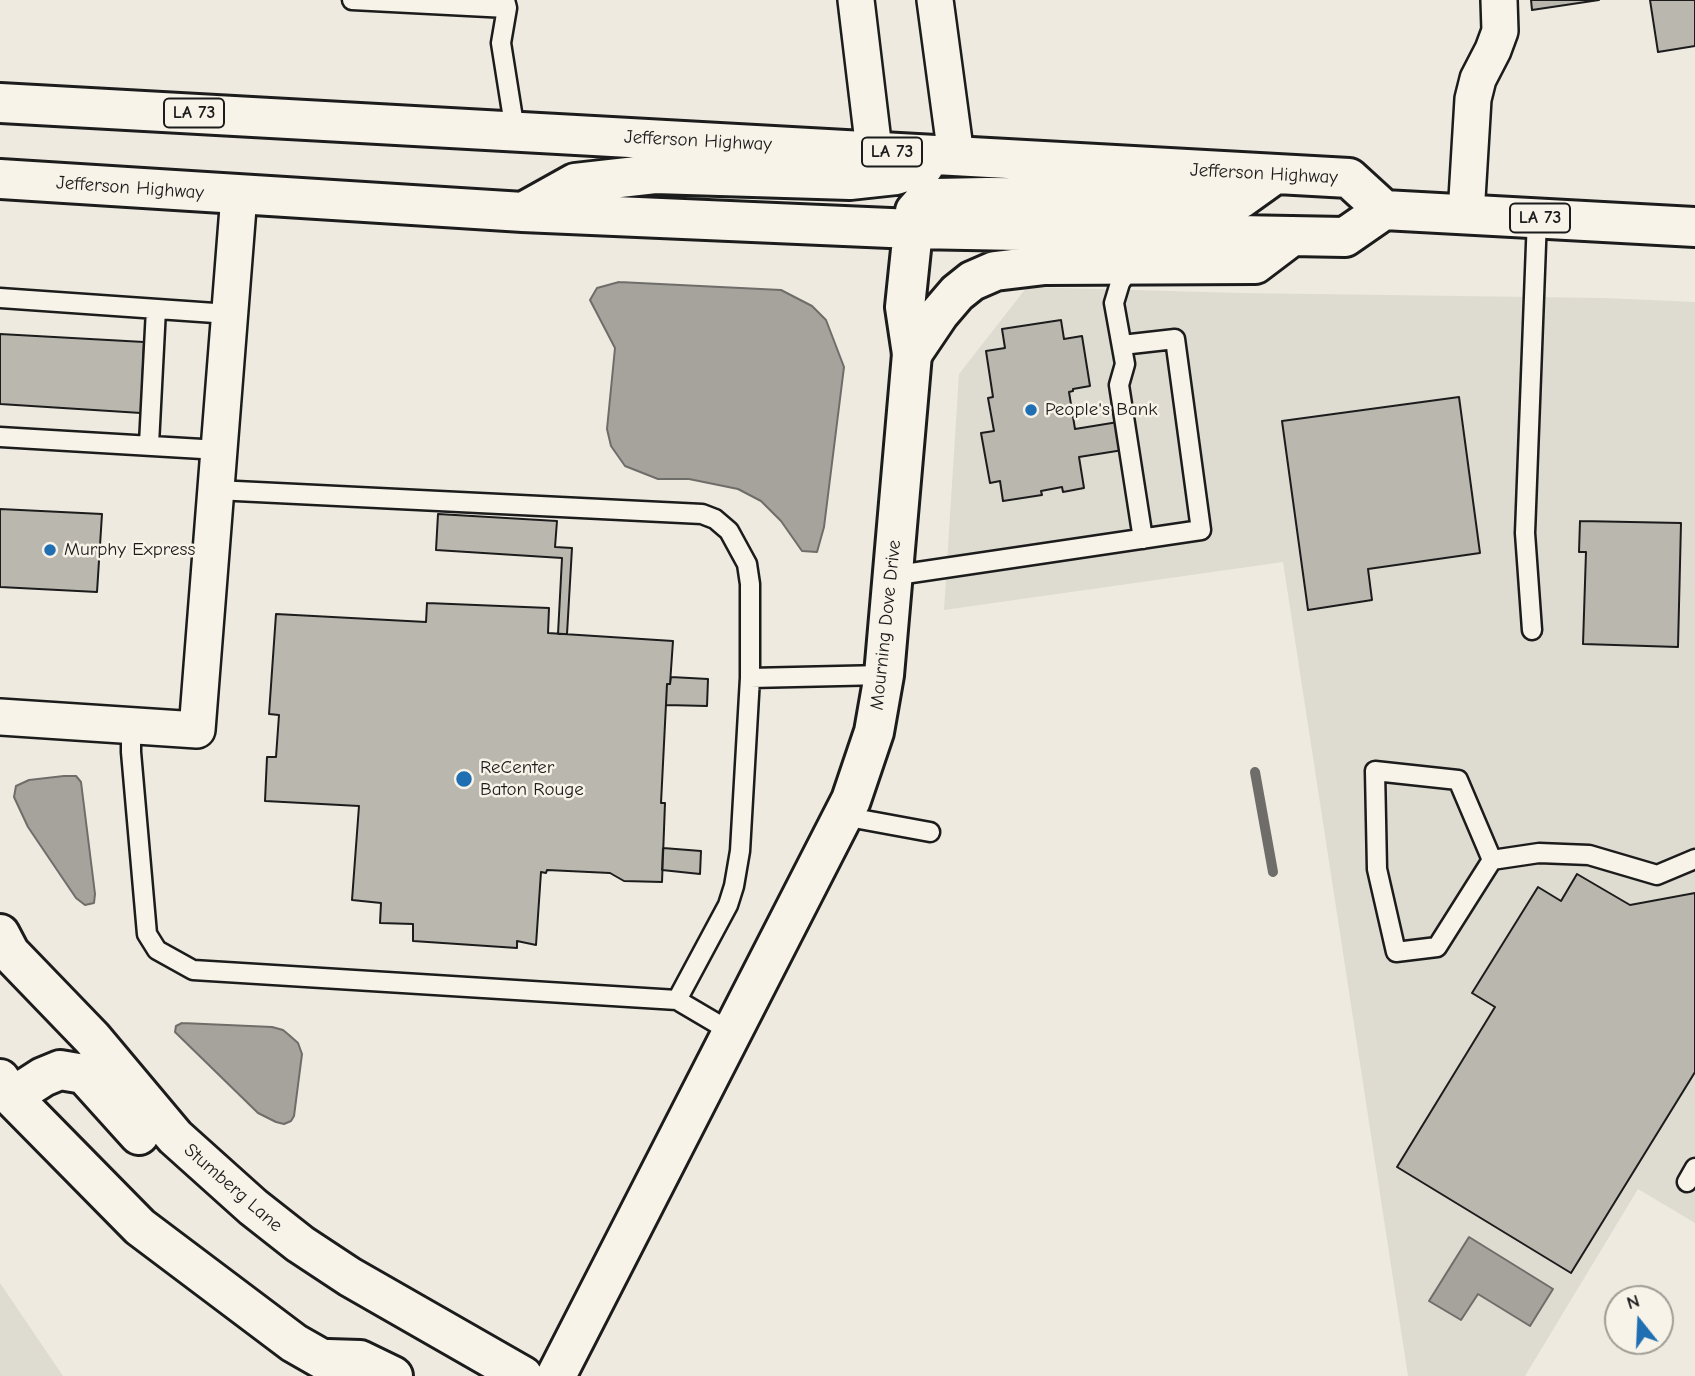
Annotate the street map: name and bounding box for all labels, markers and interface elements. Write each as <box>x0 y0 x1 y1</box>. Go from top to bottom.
road number: LA 73 <box>164 98 224 128</box>
street label: Jefferson Highway <box>624 126 772 156</box>
road number: LA 73 <box>862 138 922 167</box>
street label: Jefferson Highway <box>1190 159 1338 189</box>
street label: Jefferson Highway <box>55 171 205 205</box>
road number: LA 73 <box>1510 204 1570 232</box>
place label: People's Bank <box>1045 399 1157 421</box>
marker: People's Bank <box>1023 402 1039 418</box>
place label: Murphy Express <box>64 539 195 561</box>
street label: Mourning Dove Drive <box>866 539 906 711</box>
marker: Murphy Express <box>42 542 58 558</box>
place label: ReCenter Baton Rouge <box>480 757 584 801</box>
marker: ReCenter Baton Rouge <box>454 769 474 789</box>
street label: Stumberg Lane <box>179 1139 287 1237</box>
north arrow <box>1604 1285 1674 1355</box>
text: N <box>1624 1290 1642 1314</box>

